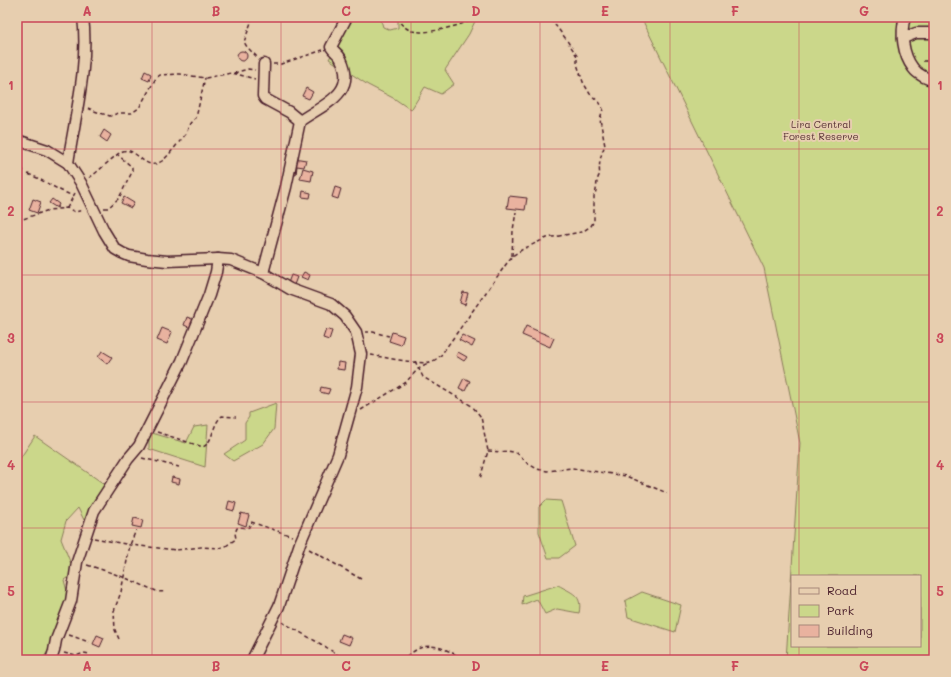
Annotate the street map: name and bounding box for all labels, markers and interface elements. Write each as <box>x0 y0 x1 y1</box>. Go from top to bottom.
text: A <box>82 2 92 19</box>
text: B <box>212 2 221 19</box>
text: C <box>341 2 351 19</box>
text: D <box>471 2 481 19</box>
text: E <box>601 2 609 19</box>
text: F <box>731 2 739 19</box>
text: G <box>859 2 869 19</box>
text: 1 <box>8 76 14 93</box>
text: 1 <box>937 76 943 93</box>
park label: Lira Central Forest Reserve <box>783 117 859 143</box>
text: 2 <box>7 202 15 219</box>
text: 2 <box>936 202 944 219</box>
text: 3 <box>7 329 15 346</box>
text: 3 <box>936 329 944 346</box>
text: 4 <box>7 456 15 473</box>
text: 4 <box>936 456 944 473</box>
legend <box>791 575 921 647</box>
text: 5 <box>7 582 15 599</box>
text: Road <box>827 582 857 598</box>
text: 5 <box>936 582 944 599</box>
text: Park <box>827 602 854 618</box>
text: Building <box>827 622 873 638</box>
text: A <box>82 657 92 674</box>
text: B <box>212 657 221 674</box>
text: C <box>341 657 351 674</box>
text: D <box>471 657 481 674</box>
text: E <box>601 657 609 674</box>
text: F <box>731 657 739 674</box>
text: G <box>859 657 869 674</box>

